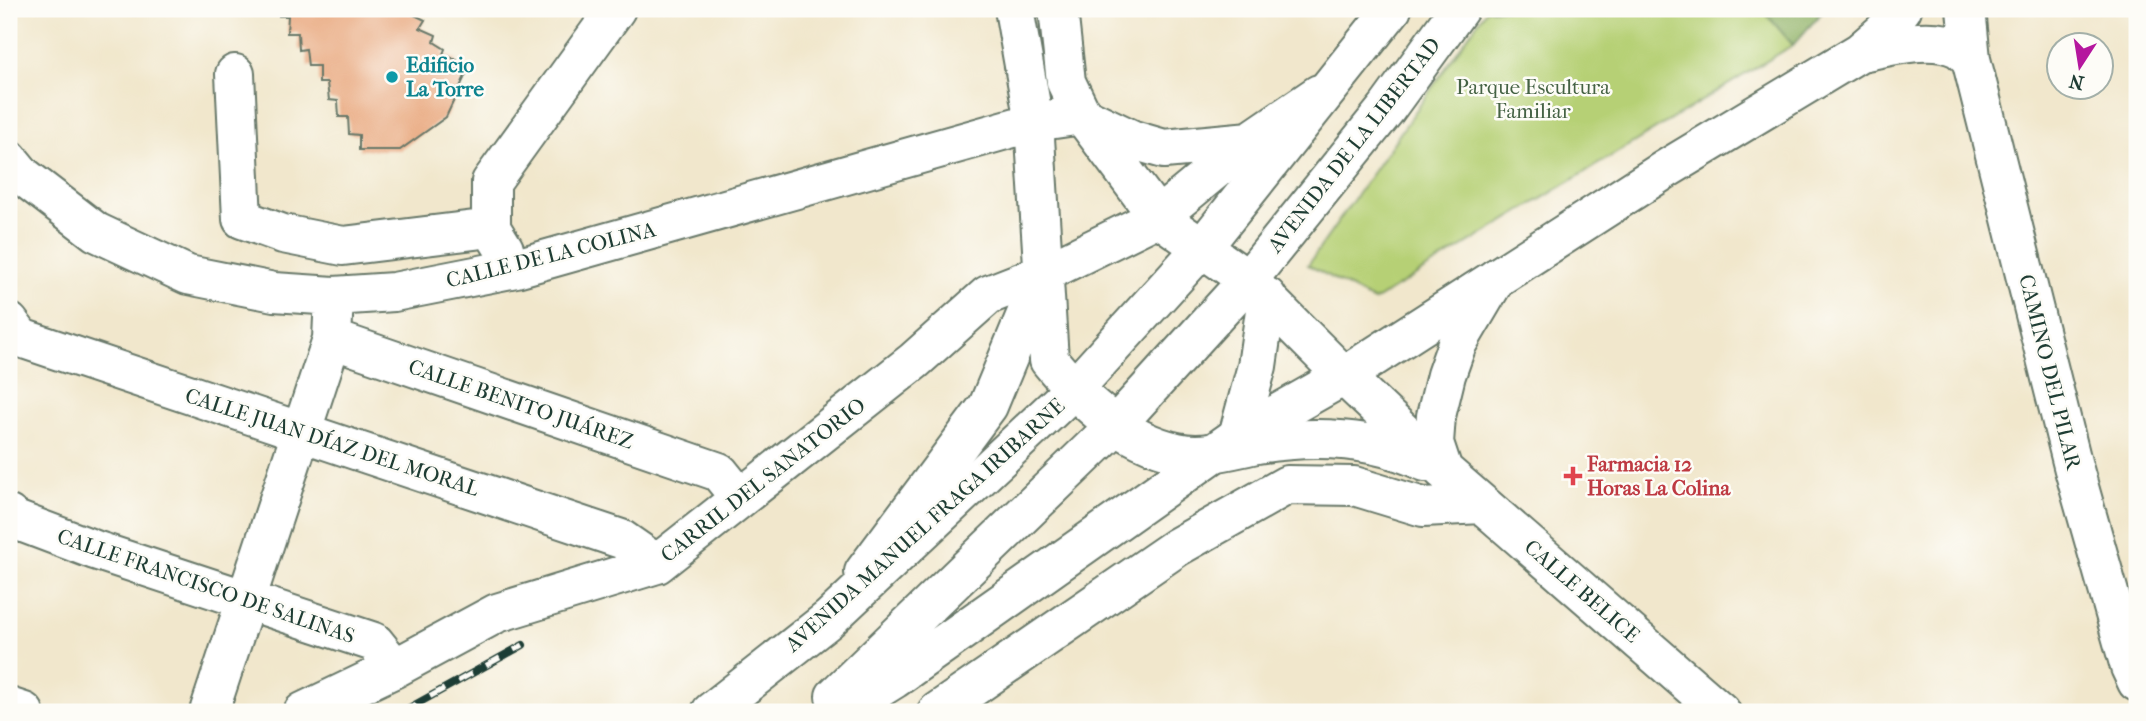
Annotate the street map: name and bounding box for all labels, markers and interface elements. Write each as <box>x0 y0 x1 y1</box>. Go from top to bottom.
north arrow <box>2044 32 2114 102</box>
street label: AVENIDA DE LA LIBERTAD <box>1262 33 1445 258</box>
place label: Edificio La Torre <box>406 53 484 101</box>
marker: Edificio La Torre <box>384 69 400 85</box>
text: N <box>2067 69 2086 94</box>
park label: Parque Escultura Familiar <box>1456 75 1610 123</box>
street label: CALLE DE LA COLINA <box>444 217 659 293</box>
street label: CAMINO DEL PILAR <box>2014 272 2086 473</box>
street label: CALLE BENITO JUÁREZ <box>405 354 637 454</box>
street label: CALLE JUAN DÍAZ DEL MORAL <box>182 383 482 501</box>
street label: CARRIL DEL SANATORIO <box>656 393 870 567</box>
street label: AVENIDA MANUEL FRAGA IRIBARNE <box>780 393 1070 657</box>
place label: Farmacia 12 Horas La Colina <box>1586 452 1732 500</box>
marker: Farmacia 12 Horas La Colina <box>1565 468 1581 484</box>
street label: CALLE FRANCISCO DE SALINAS <box>54 524 358 648</box>
street label: CALLE BELICE <box>1520 535 1644 647</box>

